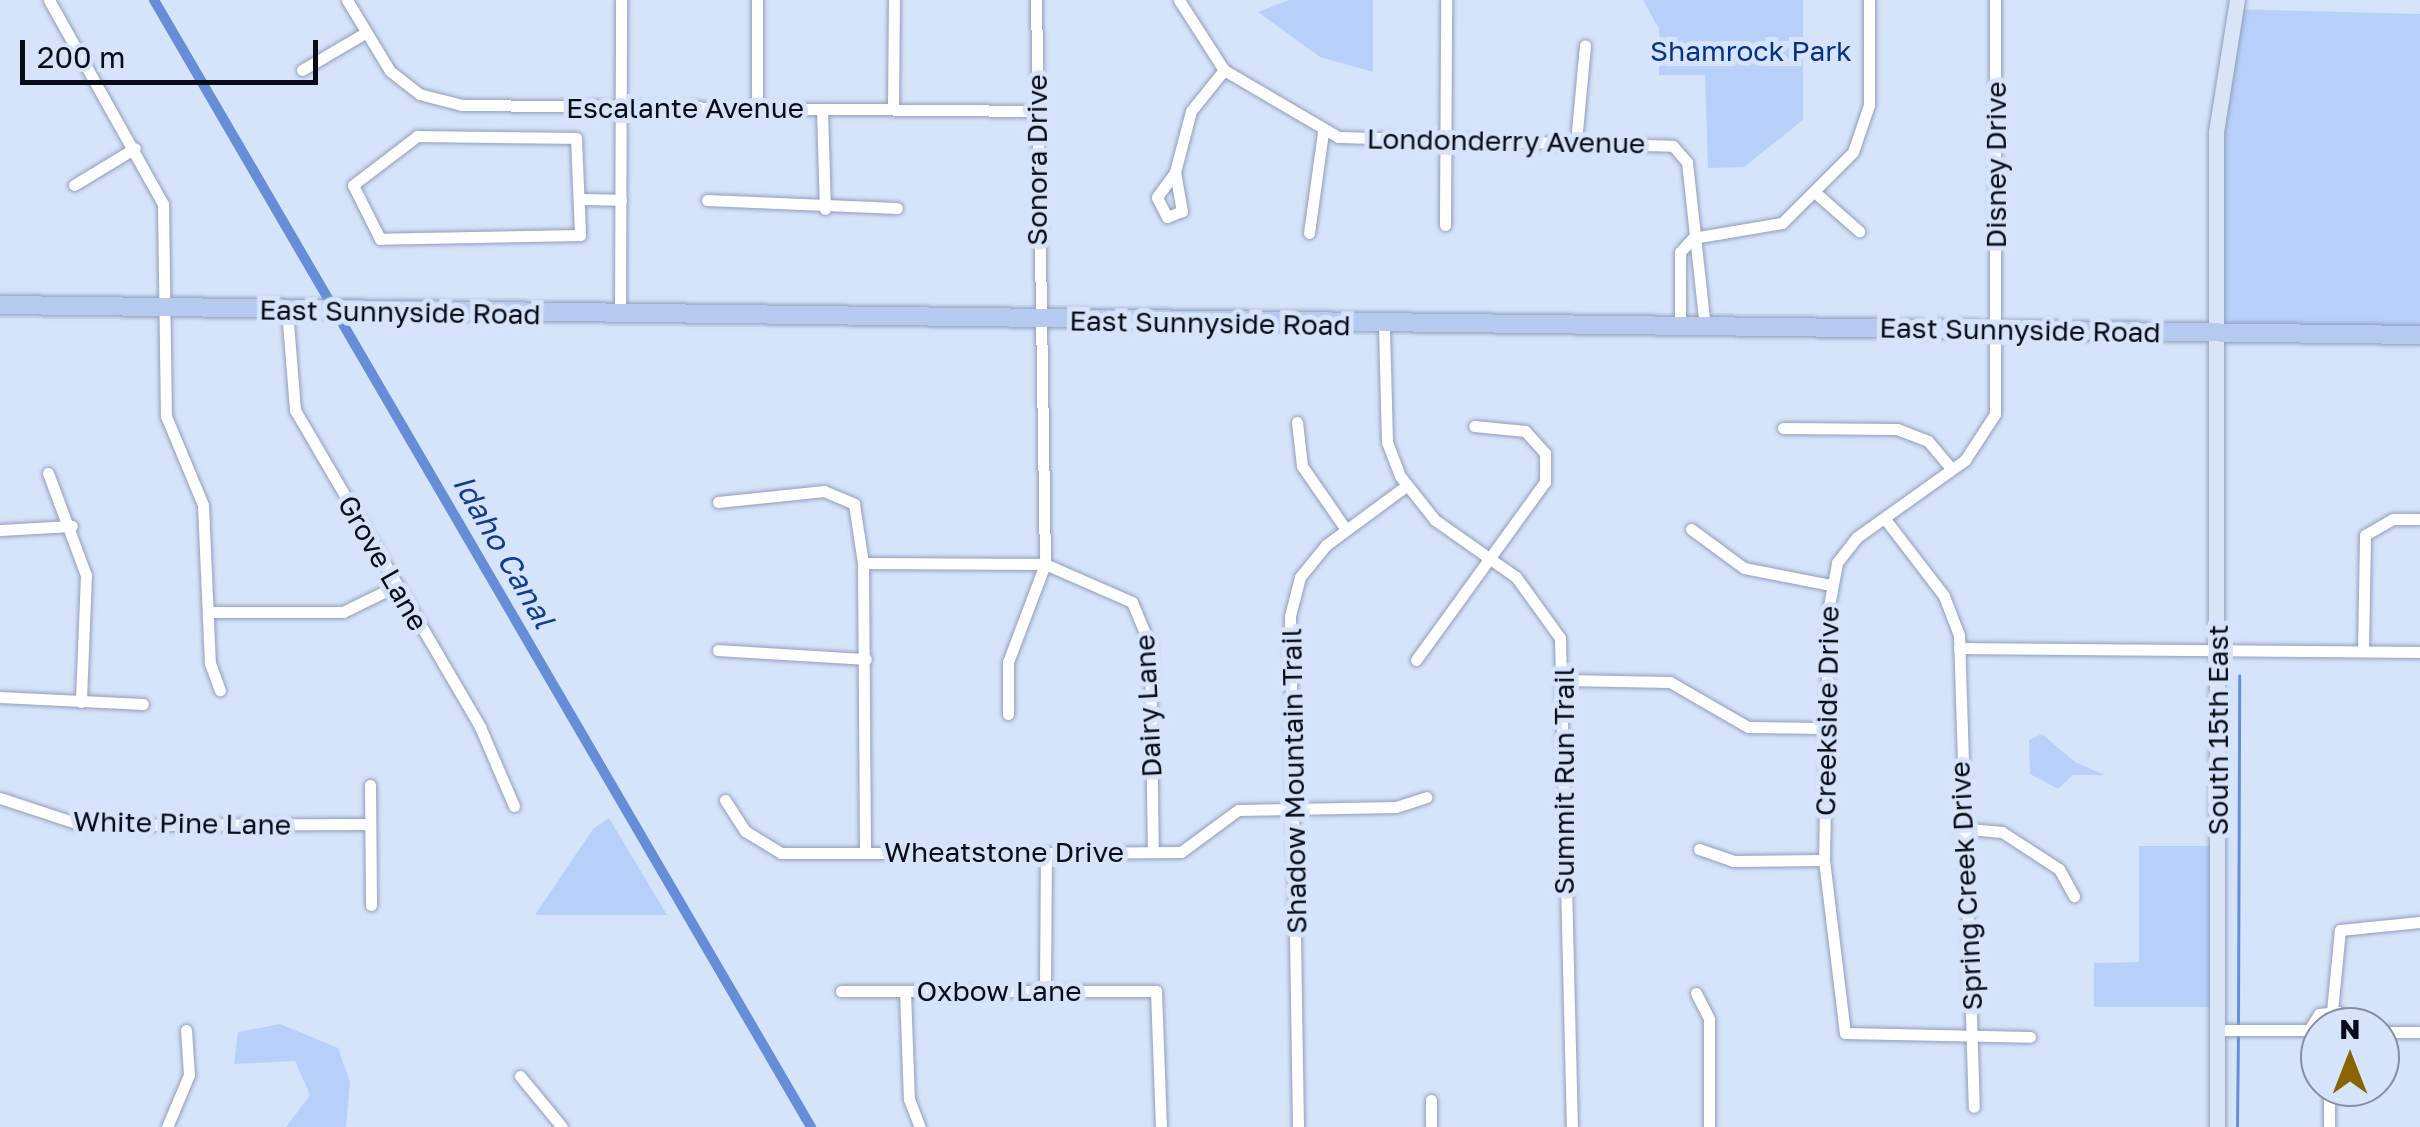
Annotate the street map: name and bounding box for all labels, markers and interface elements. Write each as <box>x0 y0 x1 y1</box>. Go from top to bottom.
scale bar <box>25 20 322 82</box>
park label: Shamrock Park <box>1650 34 1852 68</box>
text: 200 m <box>37 39 126 75</box>
street label: Sonora Drive <box>1020 74 1054 246</box>
street label: Disney Drive <box>1979 82 2013 248</box>
street label: Escalante Avenue <box>566 91 804 125</box>
street label: Londonderry Avenue <box>1366 122 1646 160</box>
street label: East Sunnyside Road <box>259 293 541 331</box>
street label: East Sunnyside Road <box>1069 304 1351 342</box>
street label: East Sunnyside Road <box>1879 311 2161 349</box>
water label: Idaho Canal <box>446 468 562 634</box>
street label: Grove Lane <box>331 489 435 637</box>
street label: Creekside Drive <box>1808 606 1846 816</box>
street label: South 15th East <box>2201 625 2235 835</box>
street label: Shadow Mountain Trail <box>1275 628 1313 934</box>
street label: Dairy Lane <box>1127 634 1169 778</box>
street label: Summit Run Trail <box>1547 667 1581 895</box>
street label: Spring Creek Drive <box>1943 761 1989 1011</box>
street label: White Pine Lane <box>73 804 291 842</box>
street label: Wheatstone Drive <box>884 835 1124 869</box>
street label: Oxbow Lane <box>917 974 1081 1008</box>
north arrow <box>2300 1007 2400 1107</box>
text: N <box>2339 1012 2361 1045</box>

